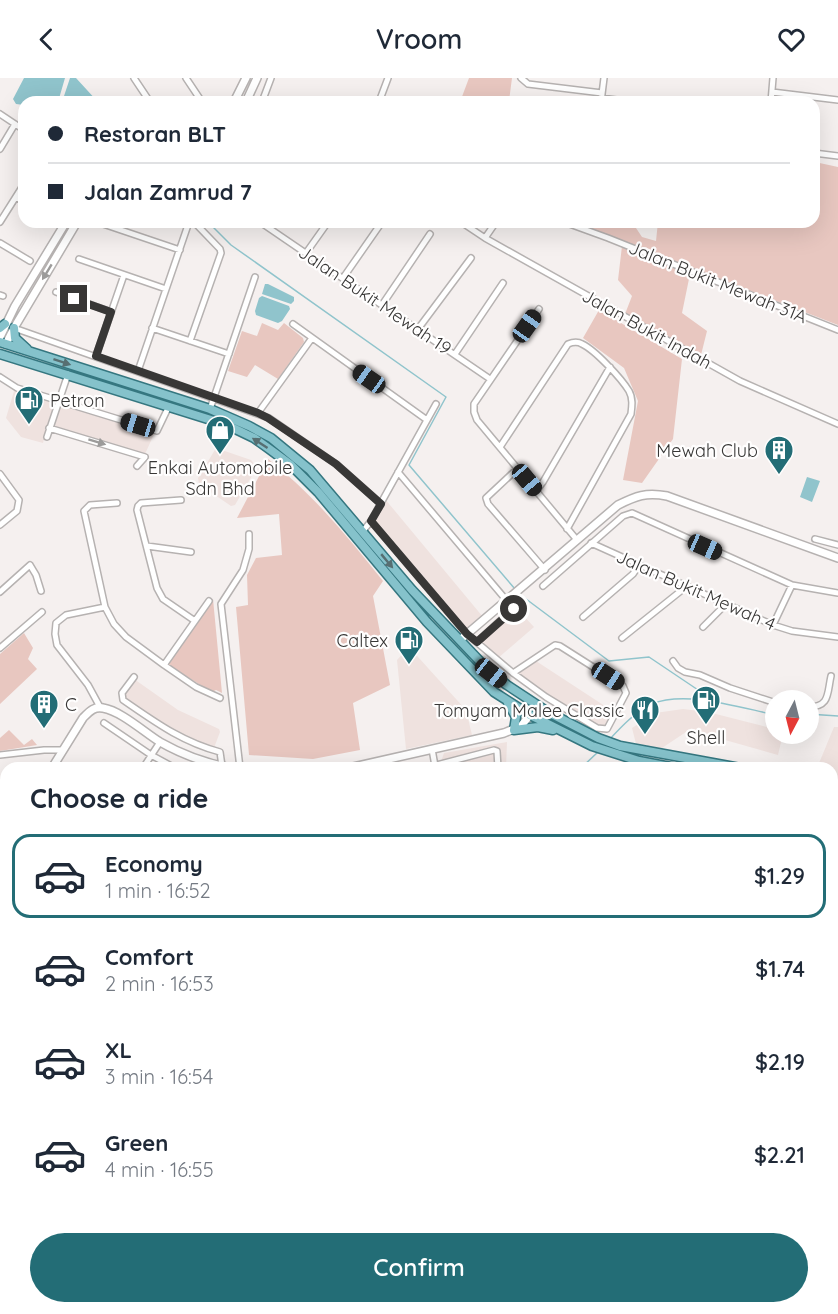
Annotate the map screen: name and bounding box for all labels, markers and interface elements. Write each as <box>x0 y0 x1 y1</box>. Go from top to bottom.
text: Vroom <box>376 22 462 56</box>
icon: back <box>30 23 63 56</box>
icon: heart <box>775 23 808 56</box>
text: Restoran BLT <box>84 120 226 148</box>
text: Jalan Zamrud 7 <box>84 178 252 206</box>
street label: Jalan Bukit Mewah 31A <box>625 236 811 328</box>
street label: Jalan Bukit Mewah 19 <box>294 240 456 360</box>
one-way arrow <box>42 264 53 280</box>
street label: Jalan Bukit Indah <box>578 284 716 374</box>
route end <box>60 285 87 312</box>
car <box>509 306 545 346</box>
one-way arrow <box>53 358 71 367</box>
car <box>349 361 389 397</box>
fuel station icon: Petron <box>13 384 45 426</box>
place label: Petron <box>50 389 105 412</box>
car <box>118 411 158 439</box>
shop icon: Enkai Automobile Sdn Bhd <box>204 414 236 456</box>
building icon: Mewah Club <box>763 434 795 476</box>
one-way arrow <box>253 437 269 449</box>
one-way arrow <box>88 438 106 447</box>
place label: Mewah Club <box>656 439 758 462</box>
place label: Enkai Automobile Sdn Bhd <box>148 456 292 500</box>
car <box>509 460 545 500</box>
car <box>685 531 725 563</box>
street label: Jalan Bukit Mewah 4 <box>613 544 779 636</box>
one-way arrow <box>381 553 393 568</box>
route start <box>500 595 527 622</box>
fuel station icon: Caltex <box>393 624 425 666</box>
place label: Caltex <box>336 629 388 652</box>
car <box>471 655 511 691</box>
car <box>588 659 628 693</box>
fuel station icon: Shell <box>690 684 722 726</box>
building icon: C <box>28 688 60 730</box>
north arrow <box>765 690 819 744</box>
map controls <box>765 690 819 744</box>
place label: C <box>65 693 77 716</box>
restaurant icon: Tomyam Malee Classic <box>629 694 661 736</box>
place label: Tomyam Malee Classic <box>434 699 624 722</box>
place label: Shell <box>687 726 725 749</box>
text: Choose a ride <box>30 781 208 815</box>
icon: car <box>33 849 87 903</box>
text: Economy <box>105 850 203 878</box>
text: $1.29 <box>754 862 805 890</box>
text: 1 min · 16:52 <box>105 878 211 903</box>
icon: car <box>33 942 87 996</box>
text: Comfort <box>105 943 194 971</box>
text: $1.74 <box>755 955 805 983</box>
text: 2 min · 16:53 <box>105 971 214 996</box>
icon: car <box>33 1035 87 1089</box>
text: XL <box>105 1036 132 1064</box>
text: $2.19 <box>755 1048 805 1076</box>
text: 3 min · 16:54 <box>105 1064 213 1089</box>
icon: car <box>33 1128 87 1182</box>
text: Green <box>105 1129 168 1157</box>
text: $2.21 <box>754 1141 805 1169</box>
text: 4 min · 16:55 <box>105 1157 214 1182</box>
button: Confirm <box>30 1233 808 1302</box>

